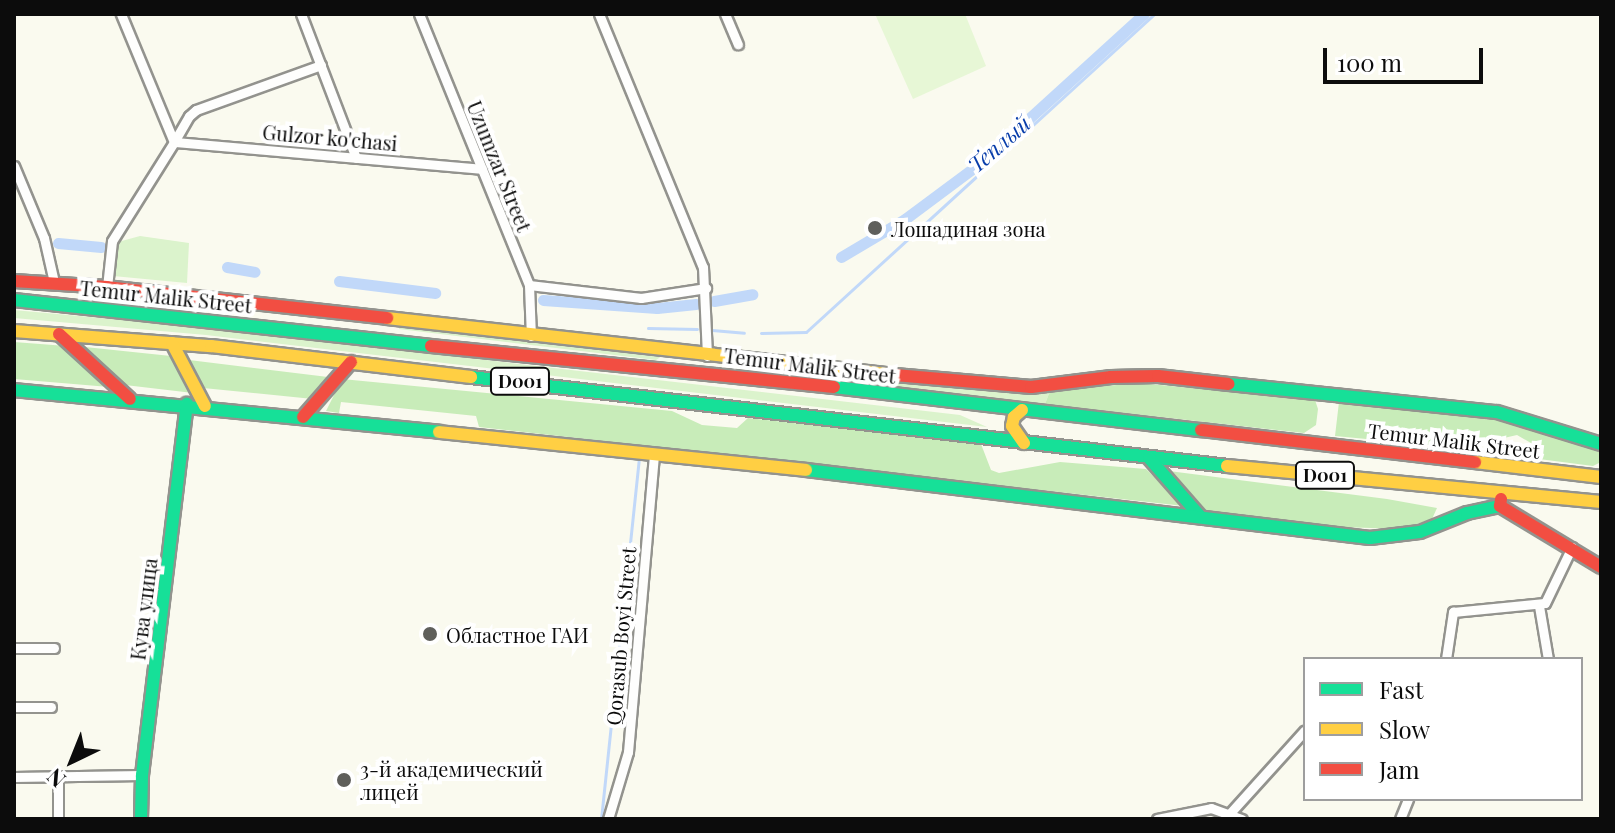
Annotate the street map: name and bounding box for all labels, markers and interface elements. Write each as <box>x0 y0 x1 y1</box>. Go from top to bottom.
scale bar <box>1327 32 1487 82</box>
text: 100 m <box>1337 46 1402 78</box>
street label: Uzumzar Street <box>463 97 537 235</box>
water label: Теплый <box>962 110 1036 178</box>
street label: Gulzor ko'chasi <box>261 119 399 155</box>
place label: Лошадиная зона <box>891 216 1046 240</box>
marker: Лошадиная зона <box>866 219 884 237</box>
street label: Temur Malik Street <box>78 275 254 317</box>
street label: Temur Malik Street <box>722 343 898 387</box>
road number: D001 <box>488 367 552 395</box>
street label: Temur Malik Street <box>1366 418 1542 462</box>
road number: D001 <box>1293 461 1357 489</box>
street label: Qorasub Boyi Street <box>600 546 640 726</box>
street label: Кува улица <box>125 557 161 661</box>
place label: Областное ГАИ <box>446 622 589 646</box>
marker: Областное ГАИ <box>421 625 439 643</box>
legend <box>1303 657 1583 801</box>
text: Fast <box>1379 673 1424 705</box>
text: Slow <box>1379 713 1430 745</box>
north arrow <box>32 721 112 801</box>
text: Jam <box>1379 753 1420 785</box>
place label: 3-й академический лицей <box>360 756 543 803</box>
text: N <box>40 762 72 795</box>
marker: 3-й академический лицей <box>335 771 353 789</box>

